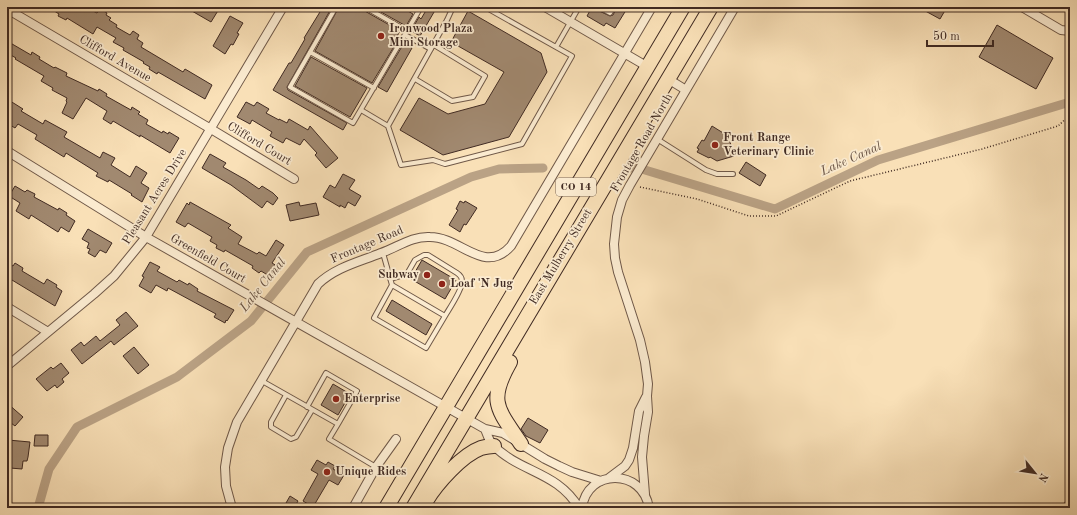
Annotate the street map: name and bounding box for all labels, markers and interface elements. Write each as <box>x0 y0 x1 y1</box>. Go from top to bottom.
scale bar <box>927 22 993 48</box>
place label: Ironwood Plaza Mini Storage <box>389 23 473 49</box>
text: 50 m <box>933 30 960 43</box>
marker: Ironwood Plaza Mini Storage <box>376 31 386 41</box>
street label: Clifford Avenue <box>77 34 154 85</box>
street label: Frontage Road North <box>609 91 675 194</box>
street label: Clifford Court <box>225 120 293 168</box>
place label: Front Range Veterinary Clinic <box>723 132 815 158</box>
marker: Front Range Veterinary Clinic <box>710 140 720 150</box>
water label: Lake Canal <box>818 140 884 179</box>
street label: Pleasant Acres Drive <box>121 147 190 247</box>
road number: CO 14 <box>556 178 596 196</box>
street label: East Mulberry Street <box>528 207 594 307</box>
street label: Frontage Road <box>329 224 405 266</box>
street label: Greenfield Court <box>168 232 248 286</box>
water label: Lake Canal <box>237 255 289 315</box>
place label: Subway <box>378 269 419 281</box>
marker: Subway <box>422 270 432 280</box>
place label: Loaf 'N Jug <box>450 278 513 290</box>
marker: Loaf 'N Jug <box>437 279 447 289</box>
place label: Enterprise <box>344 393 401 405</box>
marker: Enterprise <box>331 394 341 404</box>
north arrow <box>1015 453 1055 493</box>
place label: Unique Rides <box>335 466 406 478</box>
marker: Unique Rides <box>322 467 332 477</box>
text: N <box>1035 471 1049 484</box>

